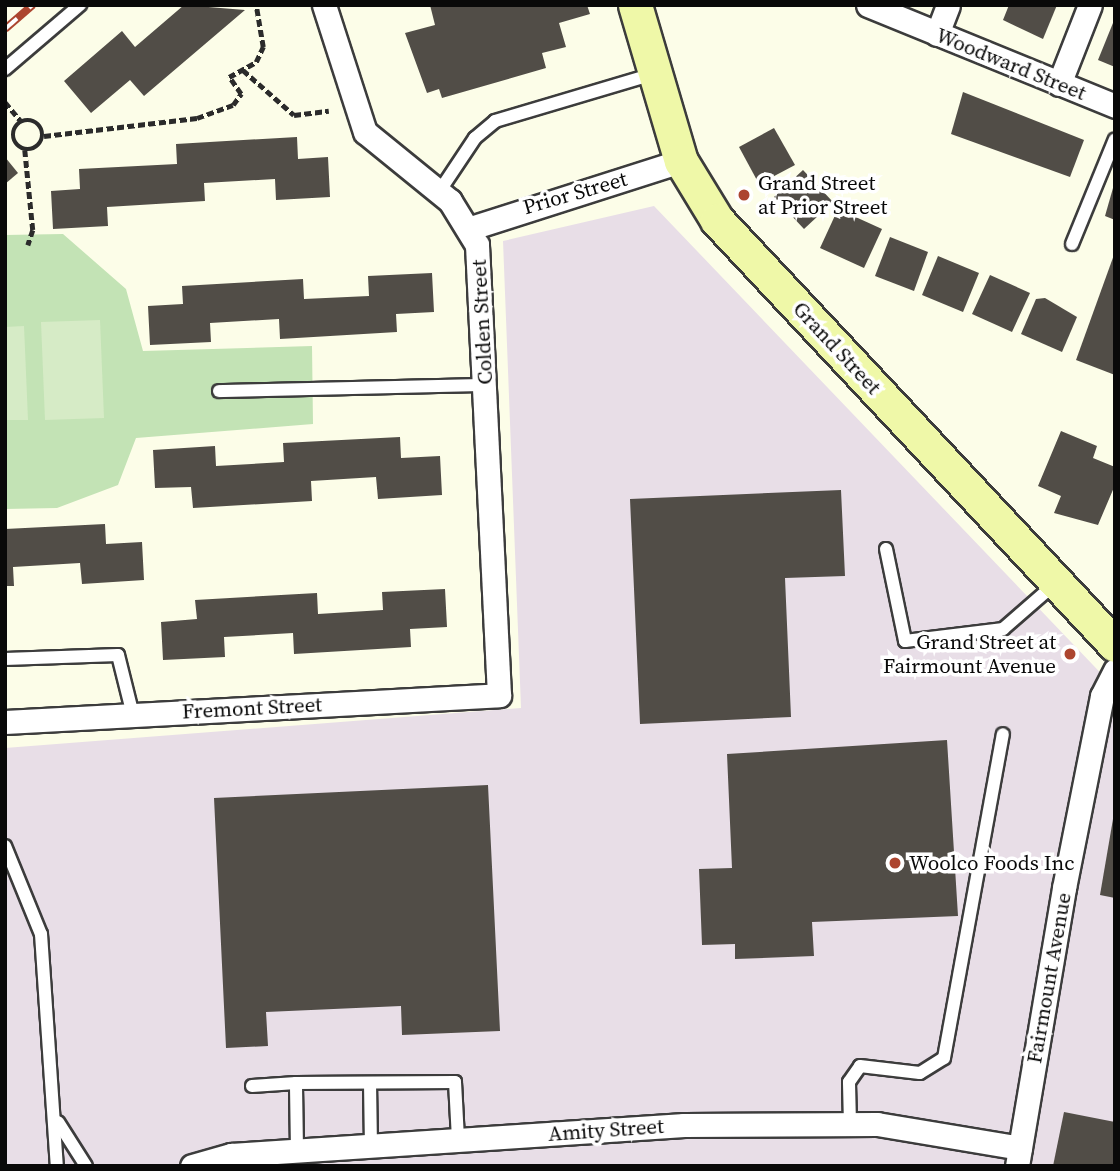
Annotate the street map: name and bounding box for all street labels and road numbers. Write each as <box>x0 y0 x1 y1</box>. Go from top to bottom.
street label: Woodward Street <box>932 22 1090 106</box>
street label: Prior Street <box>520 166 630 220</box>
street label: Colden Street <box>466 259 498 385</box>
street label: Grand Street <box>788 296 886 400</box>
street label: Fremont Street <box>181 692 323 724</box>
street label: Fairmount Avenue <box>1022 891 1076 1065</box>
street label: Amity Street <box>547 1113 665 1147</box>

